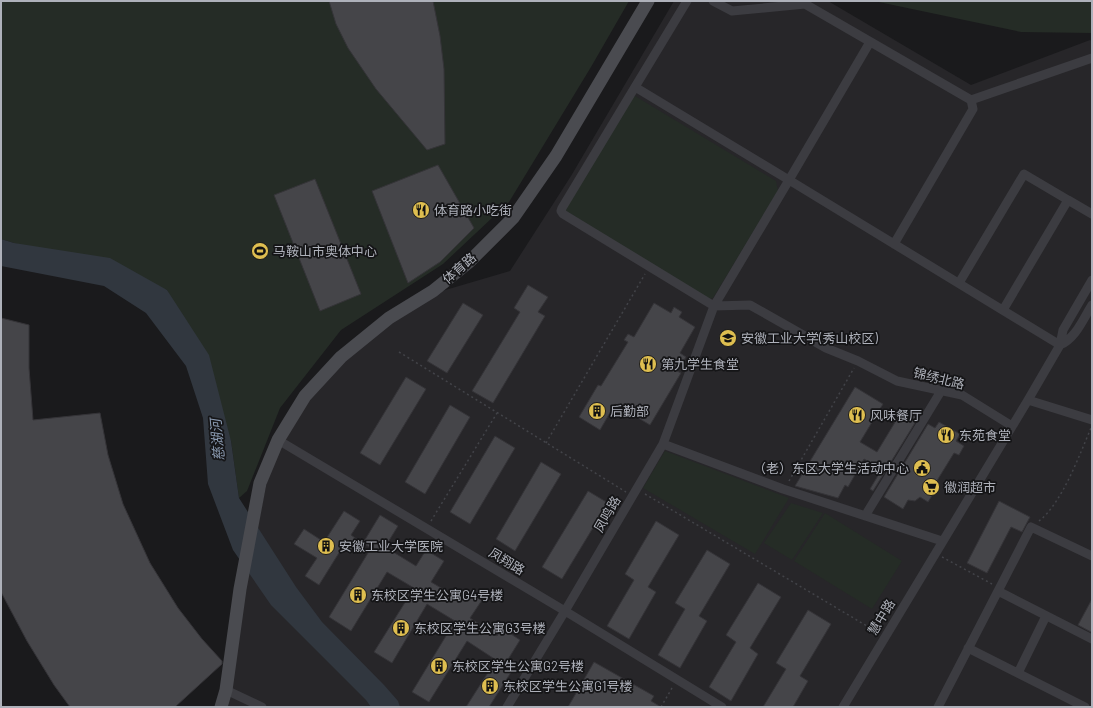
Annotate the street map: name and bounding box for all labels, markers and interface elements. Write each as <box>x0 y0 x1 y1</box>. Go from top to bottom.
restaurant icon: 体育路小吃街 <box>411 200 431 220</box>
place label: 体育路小吃街 <box>434 202 512 218</box>
sports icon: 马鞍山市奥体中心 <box>250 241 270 261</box>
place label: 马鞍山市奥体中心 <box>273 243 377 259</box>
street label: 体育路 <box>439 249 479 287</box>
school or university icon: 安徽工业大学(秀山校区) <box>718 328 738 348</box>
place label: 安徽工业大学(秀山校区) <box>741 330 878 346</box>
restaurant icon: 第九学生食堂 <box>638 354 658 374</box>
place label: 第九学生食堂 <box>661 356 739 372</box>
street label: 锦绣北路 <box>912 364 966 392</box>
building icon: 后勤部 <box>587 401 607 421</box>
place label: 后勤部 <box>610 403 649 419</box>
restaurant icon: 风味餐厅 <box>847 405 867 425</box>
place label: 风味餐厅 <box>870 407 922 423</box>
water label: 慈湖河 <box>206 415 227 462</box>
restaurant icon: 东苑食堂 <box>936 425 956 445</box>
place label: 东苑食堂 <box>959 427 1011 443</box>
public building icon: （老）东区大学生活动中心 <box>912 458 932 478</box>
place label: （老）东区大学生活动中心 <box>753 460 909 476</box>
supermarket icon: 徽润超市 <box>921 477 941 497</box>
place label: 徽润超市 <box>944 479 996 495</box>
street label: 凤鸣路 <box>590 493 624 535</box>
building icon: 安徽工业大学医院 <box>316 536 336 556</box>
place label: 安徽工业大学医院 <box>339 538 443 554</box>
street label: 凤翔路 <box>486 544 528 578</box>
building icon: 东校区学生公寓G4号楼 <box>348 585 368 605</box>
place label: 东校区学生公寓G4号楼 <box>371 587 503 603</box>
street label: 慧中路 <box>864 596 898 638</box>
building icon: 东校区学生公寓G3号楼 <box>391 618 411 638</box>
place label: 东校区学生公寓G3号楼 <box>414 620 546 636</box>
building icon: 东校区学生公寓G2号楼 <box>429 656 449 676</box>
place label: 东校区学生公寓G2号楼 <box>452 658 584 674</box>
building icon: 东校区学生公寓G1号楼 <box>480 676 500 696</box>
place label: 东校区学生公寓G1号楼 <box>503 678 633 694</box>

